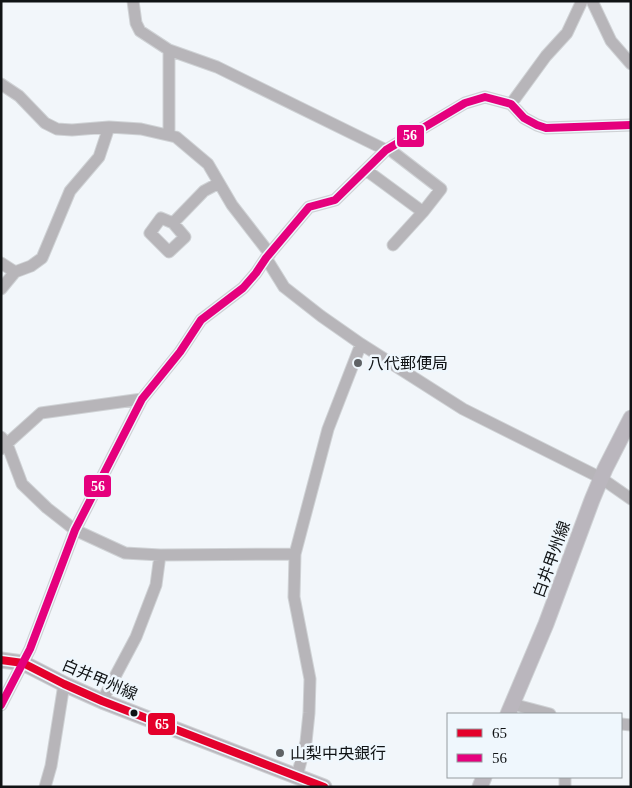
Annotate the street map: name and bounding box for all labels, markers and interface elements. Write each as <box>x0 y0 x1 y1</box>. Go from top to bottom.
line badge: 56 <box>396 124 425 148</box>
text: 56 <box>403 128 417 143</box>
place label: 八代郵便局 <box>368 355 448 372</box>
marker: 八代郵便局 <box>352 357 364 369</box>
line badge: 56 <box>83 474 112 498</box>
text: 56 <box>91 479 105 494</box>
street label: 白井甲州線 <box>530 519 573 600</box>
street label: 白井甲州線 <box>60 656 140 703</box>
unlabelled marker <box>129 708 139 718</box>
line badge: 65 <box>147 712 176 736</box>
legend <box>447 713 622 778</box>
text: 65 <box>155 717 169 732</box>
text: 65 <box>492 725 507 741</box>
place label: 山梨中央銀行 <box>290 745 386 762</box>
marker: 山梨中央銀行 <box>274 747 286 759</box>
text: 56 <box>492 750 508 766</box>

